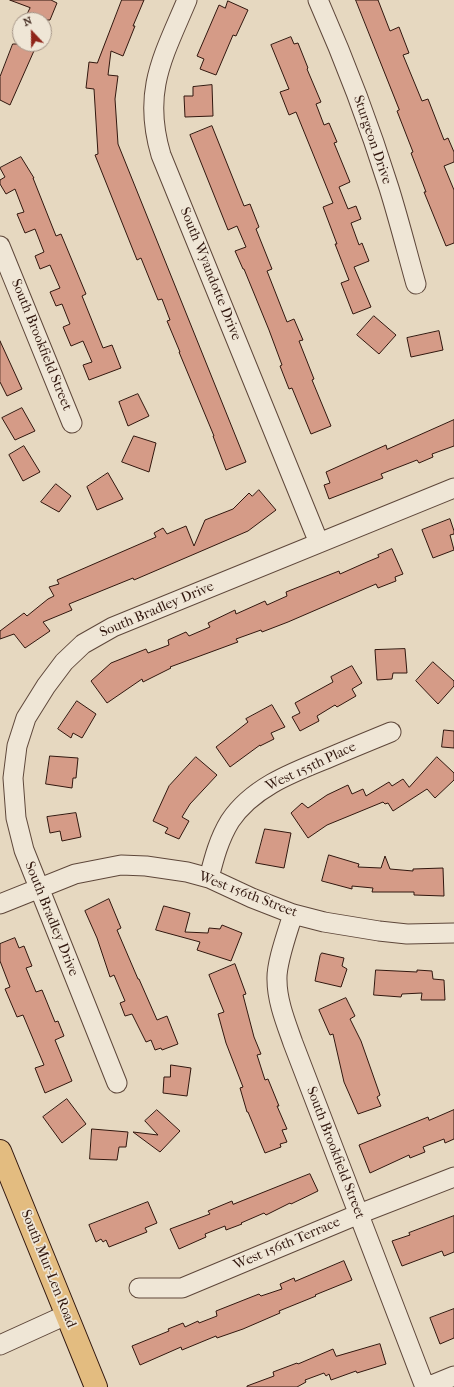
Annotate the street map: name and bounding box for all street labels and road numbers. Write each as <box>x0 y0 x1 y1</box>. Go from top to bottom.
street label: Sturgeon Drive <box>349 93 395 187</box>
street label: South Wyandotte Drive <box>176 205 244 343</box>
street label: South Brookfield Street <box>7 277 75 413</box>
street label: South Bradley Drive <box>97 578 217 642</box>
street label: West 155th Place <box>263 739 359 795</box>
street label: South Bradley Drive <box>20 859 82 979</box>
street label: West 156th Street <box>196 868 300 922</box>
street label: South Brookfield Street <box>302 1085 368 1221</box>
street label: South Mur-Len Road <box>17 1208 79 1330</box>
street label: West 156th Terrace <box>231 1214 343 1274</box>

